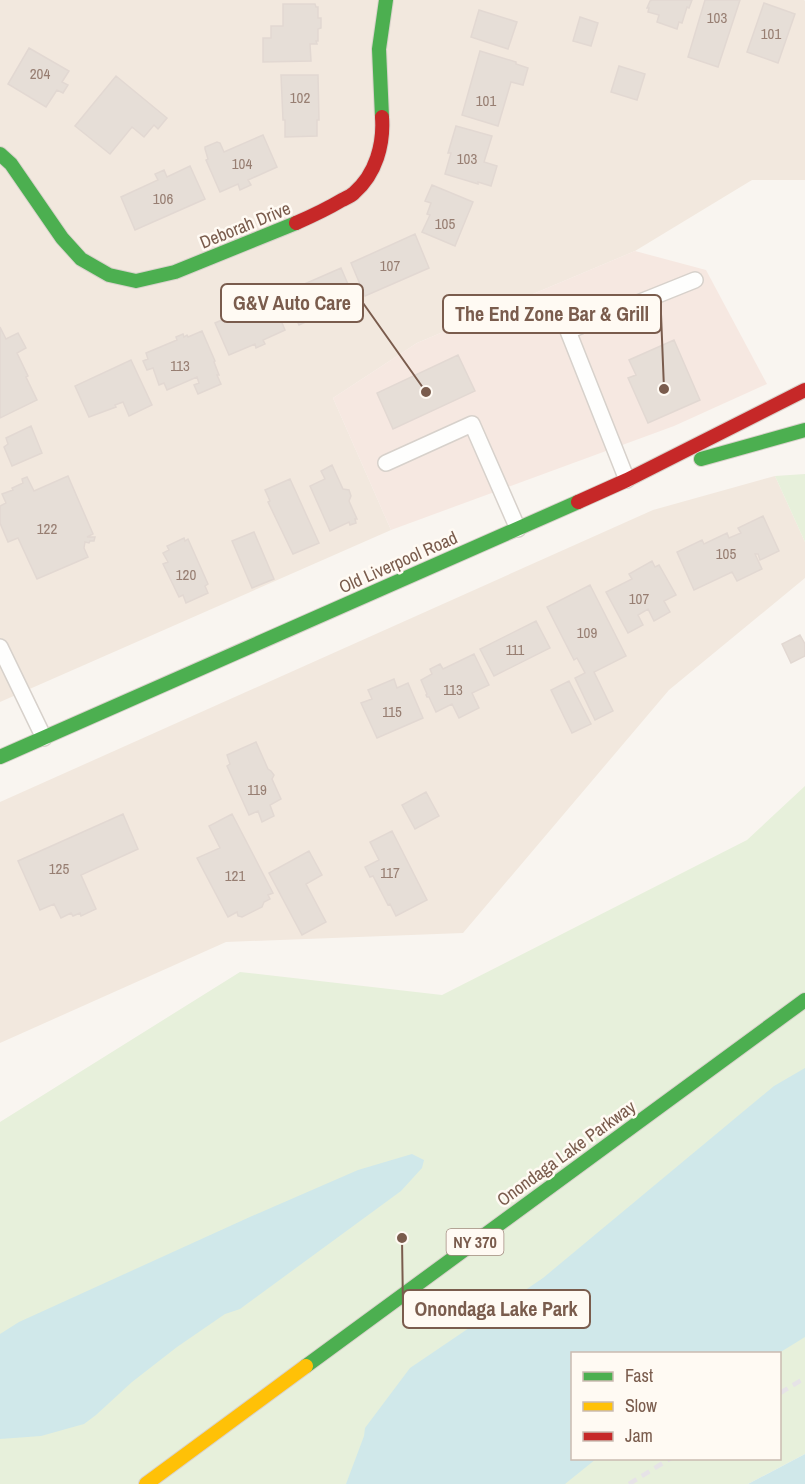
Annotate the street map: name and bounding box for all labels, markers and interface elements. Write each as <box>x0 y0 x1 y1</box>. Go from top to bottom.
house number: 103 <box>707 7 727 28</box>
house number: 101 <box>761 23 781 44</box>
house number: 204 <box>30 63 50 84</box>
house number: 102 <box>290 87 310 108</box>
house number: 101 <box>476 90 496 111</box>
house number: 103 <box>457 148 477 169</box>
house number: 104 <box>232 153 252 174</box>
house number: 106 <box>153 188 173 209</box>
street label: Deborah Drive <box>196 195 294 255</box>
house number: 105 <box>435 213 455 234</box>
house number: 107 <box>380 255 400 276</box>
callout: G&V Auto Care <box>221 284 363 322</box>
text: G&V Auto Care <box>233 289 351 316</box>
callout: The End Zone Bar & Grill <box>443 295 661 333</box>
text: The End Zone Bar & Grill <box>455 300 649 327</box>
house number: 113 <box>170 355 190 376</box>
house number: 122 <box>37 518 57 539</box>
street label: Old Liverpool Road <box>335 525 461 599</box>
house number: 105 <box>716 543 736 564</box>
house number: 120 <box>176 564 196 585</box>
house number: 107 <box>629 588 649 609</box>
house number: 109 <box>577 622 597 643</box>
house number: 111 <box>506 639 525 660</box>
house number: 113 <box>443 679 463 700</box>
house number: 115 <box>382 701 402 722</box>
house number: 119 <box>247 779 267 800</box>
house number: 125 <box>49 858 69 879</box>
house number: 117 <box>380 862 400 883</box>
house number: 121 <box>225 865 245 886</box>
street label: Onondaga Lake Parkway <box>492 1094 641 1212</box>
road number: NY 370 <box>446 1229 504 1255</box>
callout: Onondaga Lake Park <box>403 1290 590 1328</box>
text: Onondaga Lake Park <box>414 1295 578 1322</box>
legend <box>571 1352 781 1460</box>
text: Fast <box>625 1363 653 1388</box>
text: Slow <box>625 1393 657 1418</box>
text: Jam <box>625 1423 653 1448</box>

